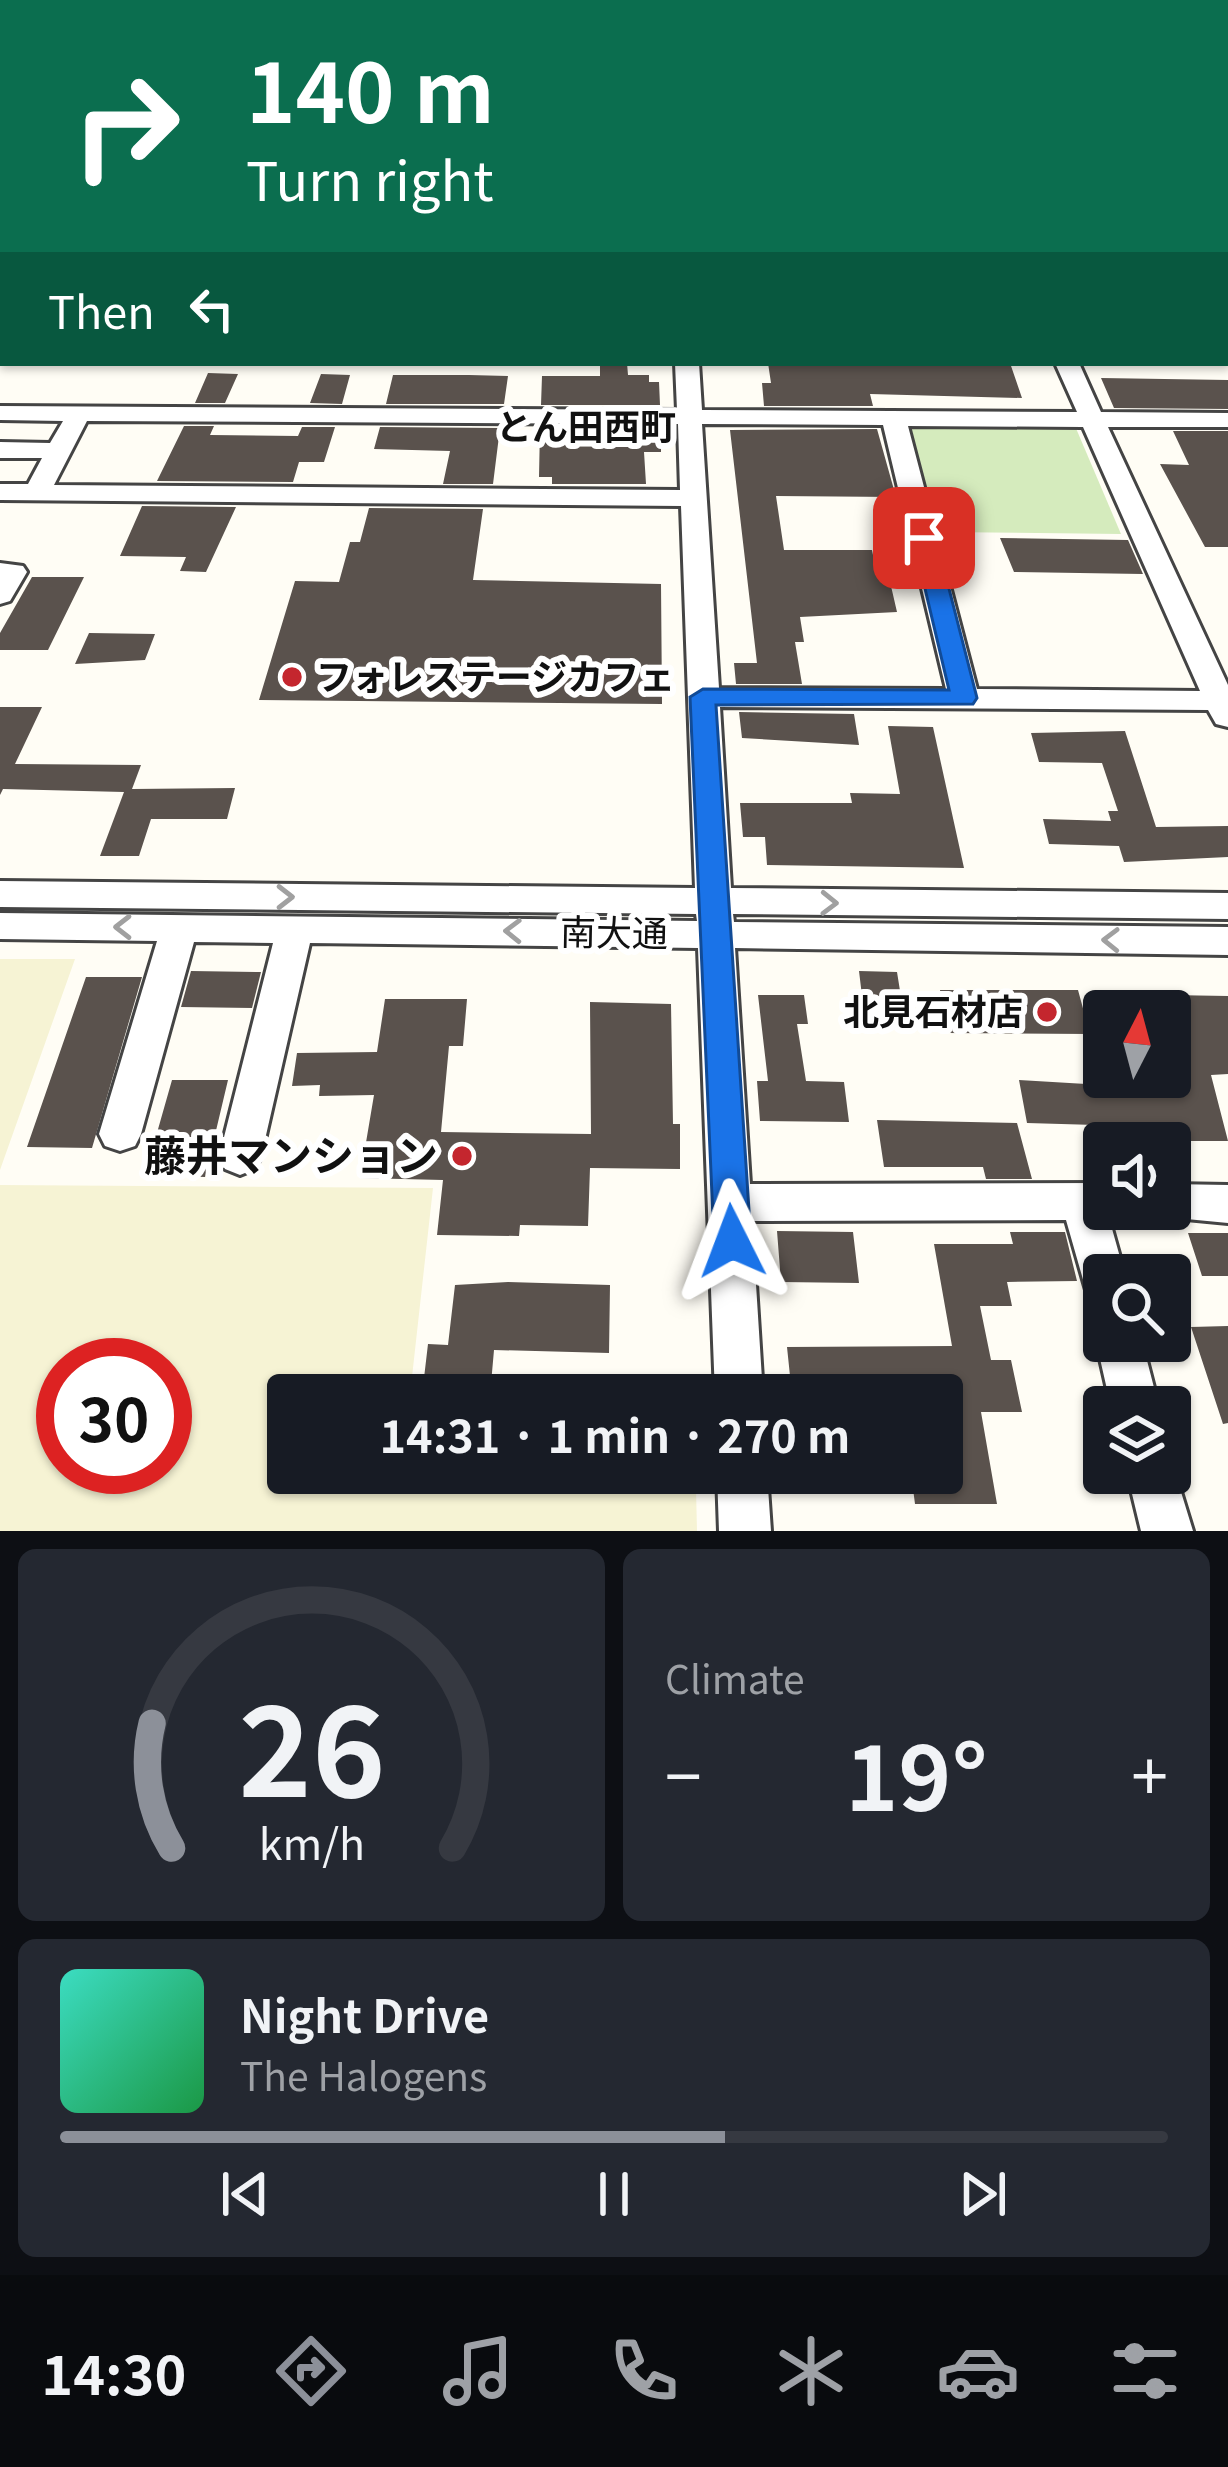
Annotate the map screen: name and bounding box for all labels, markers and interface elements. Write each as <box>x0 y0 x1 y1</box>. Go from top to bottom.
text: 140 m <box>246 26 495 147</box>
icon: right <box>48 48 204 204</box>
text: Turn right <box>246 138 494 217</box>
icon: left <box>179 276 245 342</box>
text: Then <box>48 277 155 342</box>
district label: とん田西町 <box>496 398 676 450</box>
pin <box>873 487 975 589</box>
icon: arrive <box>891 505 957 571</box>
place label: フォレステージカフェ <box>316 648 675 700</box>
marker: フォレステージカフェ <box>279 664 305 690</box>
one-way arrow <box>276 883 295 909</box>
one-way arrow <box>820 889 839 915</box>
street label: 南大通 <box>560 903 669 957</box>
one-way arrow <box>113 914 131 940</box>
one-way arrow <box>503 918 522 944</box>
one-way arrow <box>1101 927 1119 953</box>
place label: 北見石材店 <box>843 983 1023 1035</box>
north arrow <box>1083 990 1191 1098</box>
map controls <box>1083 990 1191 1494</box>
marker: 北見石材店 <box>1034 999 1060 1025</box>
place label: 藤井マンション <box>144 1122 438 1183</box>
button: sound <box>1083 1122 1191 1230</box>
marker: 藤井マンション <box>449 1143 475 1169</box>
position arrow <box>669 1178 795 1304</box>
button: search <box>1083 1254 1191 1362</box>
speed limit sign: 30 <box>36 1338 192 1494</box>
button: layers <box>1083 1386 1191 1494</box>
text: 14:31 · 1 min · 270 m <box>380 1401 850 1466</box>
text: Climate <box>665 1649 805 1705</box>
text: 26 <box>238 1652 385 1833</box>
text: 19° <box>845 1707 988 1837</box>
text: − <box>665 1724 702 1820</box>
text: + <box>1131 1724 1168 1820</box>
text: km/h <box>258 1810 365 1872</box>
text: Night Drive <box>240 1981 489 2046</box>
text: The Halogens <box>240 2046 487 2102</box>
icon: previous <box>212 2161 278 2227</box>
icon: pause <box>581 2161 647 2227</box>
icon: next <box>950 2161 1016 2227</box>
icon: directions <box>269 2329 353 2413</box>
icon: music <box>436 2329 520 2413</box>
icon: phone <box>602 2329 686 2413</box>
icon: climate <box>769 2329 853 2413</box>
icon: car <box>936 2329 1020 2413</box>
icon: filters <box>1103 2329 1187 2413</box>
text: 14:30 <box>41 2332 186 2411</box>

